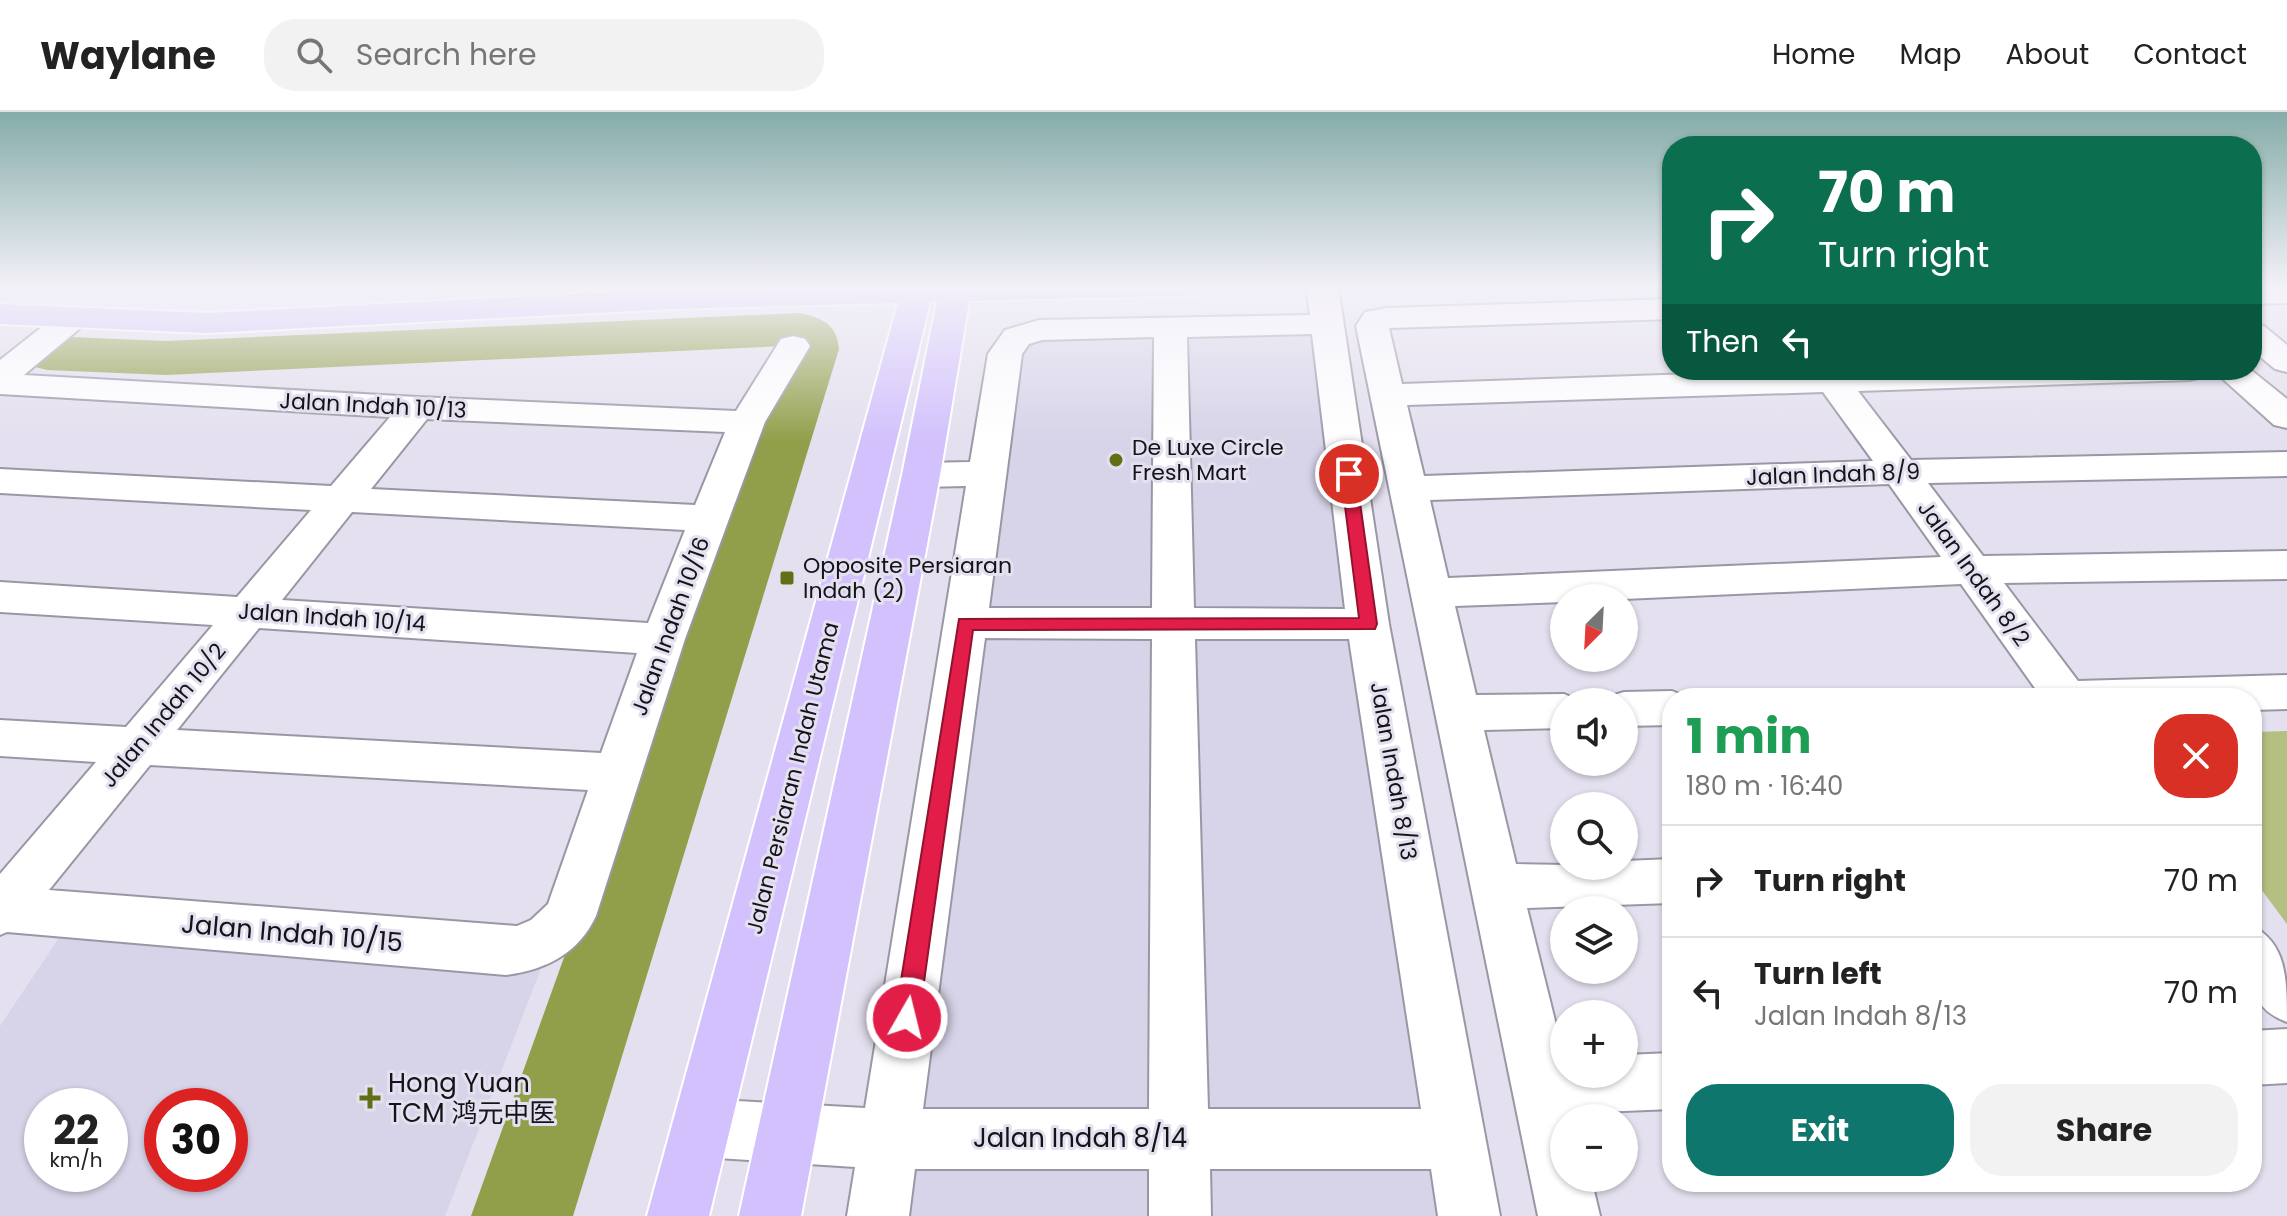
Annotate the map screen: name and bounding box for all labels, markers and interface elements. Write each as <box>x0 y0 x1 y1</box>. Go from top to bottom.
search box <box>264 19 824 91</box>
text: Waylane <box>40 29 216 82</box>
icon: search <box>292 33 336 77</box>
text: Search here <box>356 33 537 76</box>
text: Home <box>1772 35 1855 74</box>
text: Map <box>1899 35 1961 74</box>
text: About <box>2005 35 2089 74</box>
text: Contact <box>2133 35 2247 74</box>
text: 70 m <box>1818 153 1956 232</box>
icon: right <box>1686 168 1790 272</box>
text: Turn right <box>1818 229 1989 280</box>
text: Then <box>1686 320 1759 363</box>
icon: left <box>1775 320 1819 364</box>
street label: Jalan Indah 10/13 <box>279 385 467 426</box>
place label: De Luxe Circle Fresh Mart <box>1132 432 1284 488</box>
pin <box>1315 440 1383 508</box>
marker: De Luxe Circle Fresh Mart <box>1107 451 1125 469</box>
icon: arrive <box>1327 452 1371 496</box>
street label: Jalan Indah 8/9 <box>1745 456 1921 493</box>
street label: Jalan Indah 8/2 <box>1910 494 2037 652</box>
street label: Jalan Indah 10/16 <box>624 532 717 720</box>
place label: Opposite Persiaran Indah (2) <box>803 550 1012 606</box>
marker: Opposite Persiaran Indah (2) <box>778 569 796 587</box>
north arrow <box>1550 584 1638 672</box>
map controls <box>1550 584 1638 1192</box>
street label: Jalan Indah 10/14 <box>237 595 427 640</box>
street label: Jalan Persiaran Indah Utama <box>739 619 846 937</box>
street label: Jalan Indah 10/2 <box>94 636 233 794</box>
street label: Jalan Indah 8/13 <box>1363 680 1424 863</box>
button: sound <box>1550 688 1638 776</box>
text: 1 min <box>1686 703 1812 770</box>
button: close <box>2154 714 2238 798</box>
text: 180 m · 16:40 <box>1686 768 1843 804</box>
button: search <box>1550 792 1638 880</box>
icon: right <box>1686 859 1730 903</box>
text: Turn right <box>1754 859 1906 902</box>
text: 70 m <box>2164 859 2238 902</box>
button: layers <box>1550 896 1638 984</box>
street label: Jalan Indah 10/15 <box>180 905 404 961</box>
text: Turn left <box>1754 952 1882 995</box>
icon: left <box>1686 971 1730 1015</box>
text: 70 m <box>2164 971 2238 1014</box>
position arrow <box>865 976 949 1060</box>
text: Jalan Indah 8/13 <box>1754 998 1967 1034</box>
button: + <box>1550 1000 1638 1088</box>
place label: Hong Yuan TCM 鸿元中医 <box>388 1065 555 1131</box>
button: Exit <box>1686 1084 1954 1176</box>
button: Share <box>1970 1084 2238 1176</box>
marker: Hong Yuan TCM 鸿元中医 <box>359 1087 381 1109</box>
speed limit sign: 30 <box>144 1088 248 1192</box>
text: 22 <box>53 1102 99 1158</box>
button: − <box>1550 1104 1638 1192</box>
street label: Jalan Indah 8/14 <box>973 1120 1187 1156</box>
text: km/h <box>49 1146 103 1174</box>

